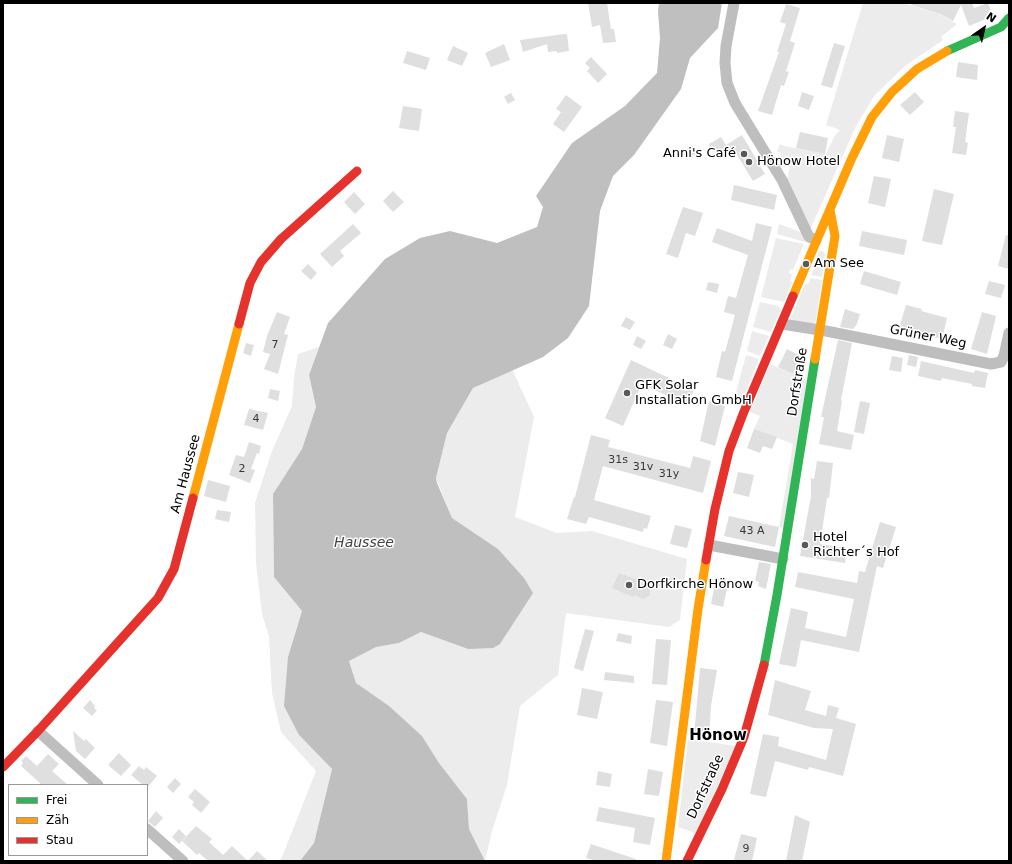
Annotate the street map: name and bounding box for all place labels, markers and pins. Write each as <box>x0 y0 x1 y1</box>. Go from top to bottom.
place label: Anni's Café <box>663 146 736 162</box>
marker: Anni's Café <box>739 149 749 159</box>
place label: Hönow Hotel <box>757 154 840 170</box>
marker: Hönow Hotel <box>744 157 754 167</box>
place label: Am See <box>814 256 864 272</box>
marker: Am See <box>801 259 811 269</box>
place label: GFK Solar Installation GmbH <box>635 378 752 409</box>
marker: GFK Solar Installation GmbH <box>622 388 632 398</box>
place label: Hotel Richter´s Hof <box>813 530 899 561</box>
marker: Hotel Richter´s Hof <box>800 540 810 550</box>
place label: Dorfkirche Hönow <box>637 577 753 593</box>
marker: Dorfkirche Hönow <box>624 580 634 590</box>

